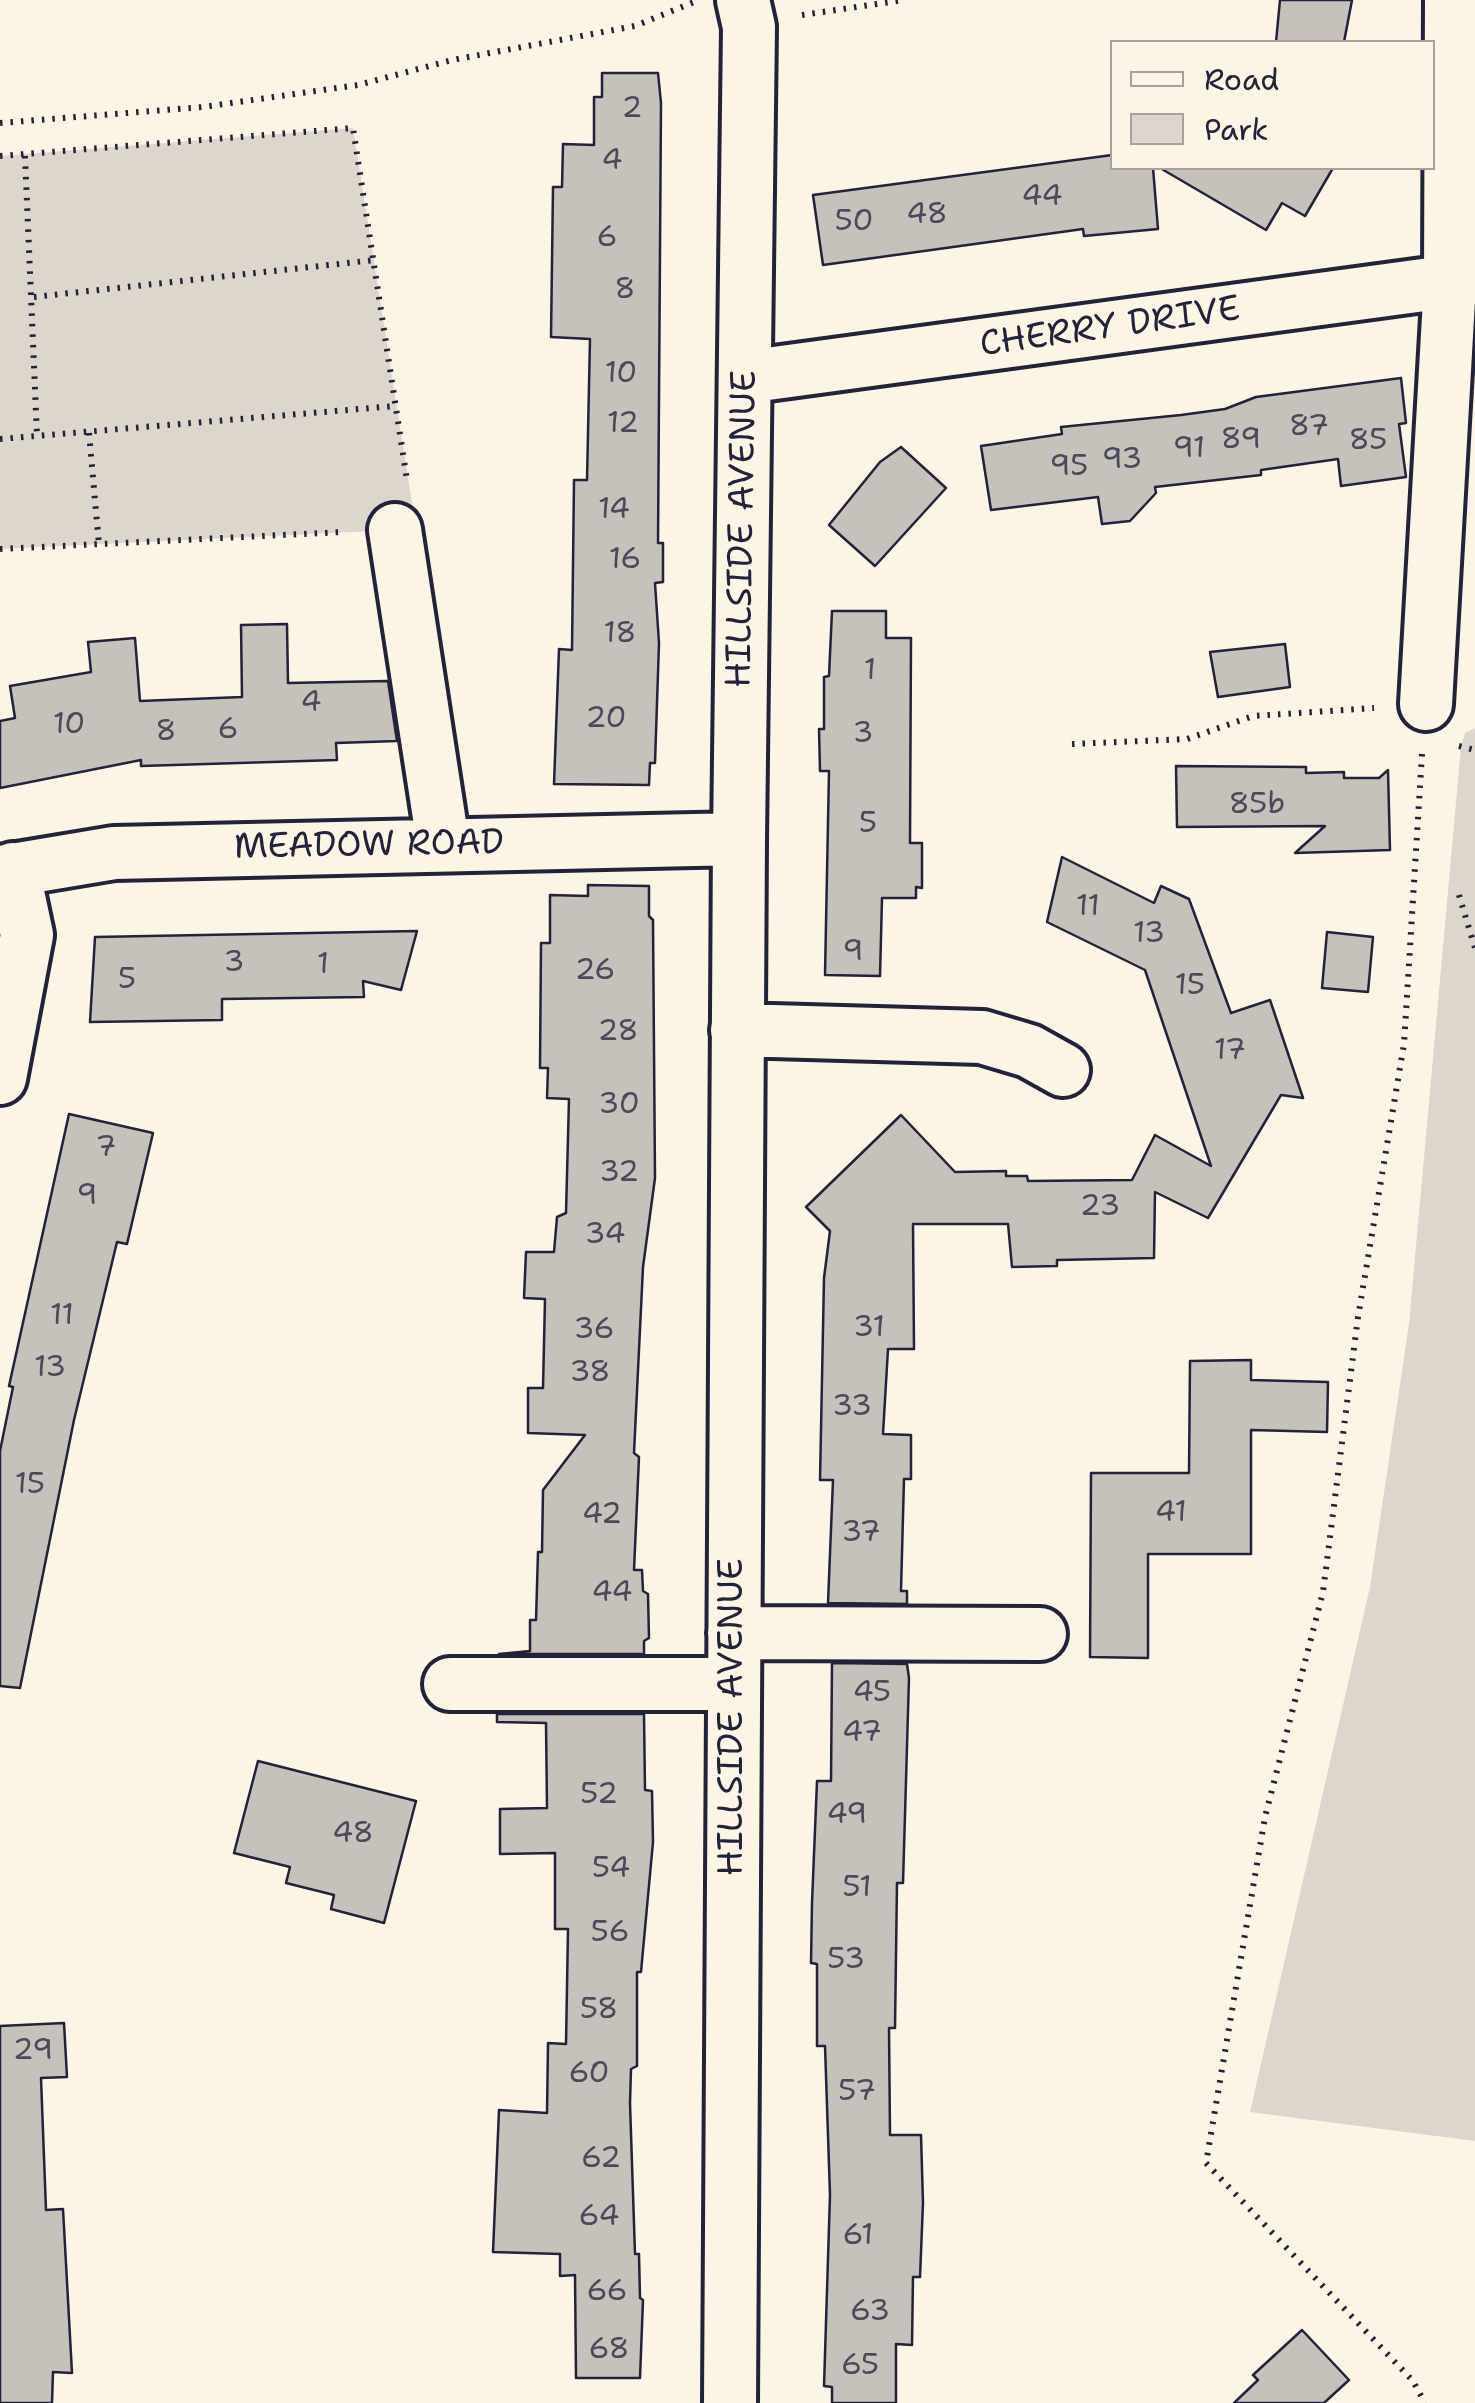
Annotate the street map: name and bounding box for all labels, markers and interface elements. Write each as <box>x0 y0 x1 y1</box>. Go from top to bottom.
legend <box>1110 40 1435 170</box>
text: Road <box>1204 59 1279 100</box>
house number: 2 <box>622 91 642 127</box>
text: Park <box>1204 109 1268 150</box>
house number: 4 <box>602 143 622 179</box>
house number: 44 <box>1021 179 1063 215</box>
house number: 48 <box>906 197 948 233</box>
house number: 50 <box>834 204 874 240</box>
house number: 6 <box>597 220 617 256</box>
house number: 8 <box>615 272 635 308</box>
street label: CHERRY DRIVE <box>977 289 1243 367</box>
house number: 10 <box>605 356 637 392</box>
street label: HILLSIDE AVENUE <box>719 370 767 688</box>
house number: 12 <box>607 406 639 442</box>
house number: 87 <box>1289 409 1329 445</box>
house number: 89 <box>1221 422 1261 458</box>
house number: 85 <box>1349 423 1387 459</box>
house number: 91 <box>1173 431 1205 467</box>
house number: 93 <box>1102 442 1142 478</box>
house number: 95 <box>1050 449 1088 485</box>
house number: 14 <box>598 492 630 528</box>
house number: 16 <box>609 542 641 578</box>
house number: 18 <box>603 616 637 652</box>
house number: 1 <box>864 653 876 689</box>
house number: 4 <box>301 685 321 721</box>
house number: 20 <box>585 701 627 737</box>
house number: 10 <box>53 707 85 743</box>
house number: 6 <box>218 712 238 748</box>
house number: 8 <box>156 714 176 750</box>
house number: 3 <box>853 716 873 752</box>
house number: 85b <box>1229 787 1285 823</box>
house number: 5 <box>859 806 877 842</box>
street label: MEADOW ROAD <box>234 823 504 869</box>
house number: 11 <box>1076 889 1100 925</box>
house number: 13 <box>1133 916 1165 952</box>
house number: 9 <box>843 934 863 970</box>
house number: 3 <box>224 945 244 981</box>
house number: 1 <box>317 947 329 983</box>
house number: 26 <box>575 953 615 989</box>
house number: 5 <box>118 962 136 998</box>
house number: 15 <box>1175 968 1205 1004</box>
house number: 28 <box>597 1014 639 1050</box>
house number: 17 <box>1214 1033 1246 1069</box>
house number: 30 <box>598 1087 640 1123</box>
house number: 7 <box>96 1130 116 1166</box>
house number: 32 <box>599 1155 639 1191</box>
house number: 9 <box>77 1178 97 1214</box>
house number: 23 <box>1080 1189 1120 1225</box>
house number: 34 <box>585 1217 625 1253</box>
house number: 11 <box>50 1298 74 1334</box>
house number: 31 <box>853 1310 885 1346</box>
house number: 36 <box>573 1312 615 1348</box>
house number: 13 <box>34 1350 66 1386</box>
house number: 38 <box>569 1355 611 1391</box>
house number: 33 <box>832 1389 872 1425</box>
house number: 15 <box>15 1467 45 1503</box>
house number: 41 <box>1155 1495 1187 1531</box>
house number: 42 <box>582 1497 622 1533</box>
house number: 37 <box>841 1515 881 1551</box>
street label: HILLSIDE AVENUE <box>712 1558 754 1876</box>
house number: 44 <box>591 1575 633 1611</box>
house number: 45 <box>853 1675 891 1711</box>
house number: 47 <box>842 1715 882 1751</box>
house number: 52 <box>580 1777 618 1813</box>
house number: 49 <box>827 1797 867 1833</box>
house number: 48 <box>332 1816 374 1852</box>
house number: 54 <box>592 1851 630 1887</box>
house number: 51 <box>842 1870 872 1906</box>
house number: 56 <box>591 1915 629 1951</box>
house number: 53 <box>827 1942 865 1978</box>
house number: 58 <box>580 1992 618 2028</box>
house number: 29 <box>13 2033 53 2069</box>
house number: 60 <box>568 2056 610 2092</box>
house number: 57 <box>838 2074 876 2110</box>
house number: 62 <box>581 2141 621 2177</box>
house number: 64 <box>579 2199 619 2235</box>
house number: 61 <box>842 2218 874 2254</box>
house number: 66 <box>586 2274 628 2310</box>
house number: 63 <box>850 2294 890 2330</box>
house number: 68 <box>589 2332 629 2368</box>
house number: 65 <box>841 2348 879 2384</box>

